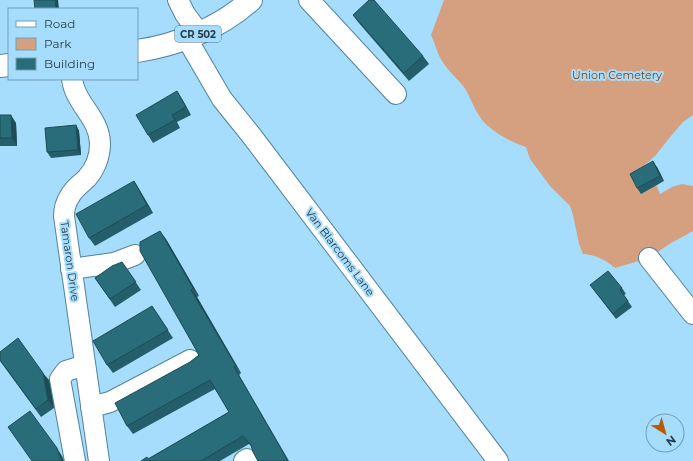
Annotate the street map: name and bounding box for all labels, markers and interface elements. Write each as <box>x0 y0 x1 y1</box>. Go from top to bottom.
legend <box>8 8 138 80</box>
text: Road <box>44 16 75 31</box>
road number: CR 502 <box>175 26 221 42</box>
text: Park <box>44 36 72 51</box>
text: Building <box>44 56 95 71</box>
park label: Union Cemetery <box>572 68 662 82</box>
street label: Van Blarcoms Lane <box>303 206 378 299</box>
street label: Tamaron Drive <box>57 220 83 302</box>
north arrow <box>645 413 685 453</box>
text: N <box>663 433 679 449</box>

